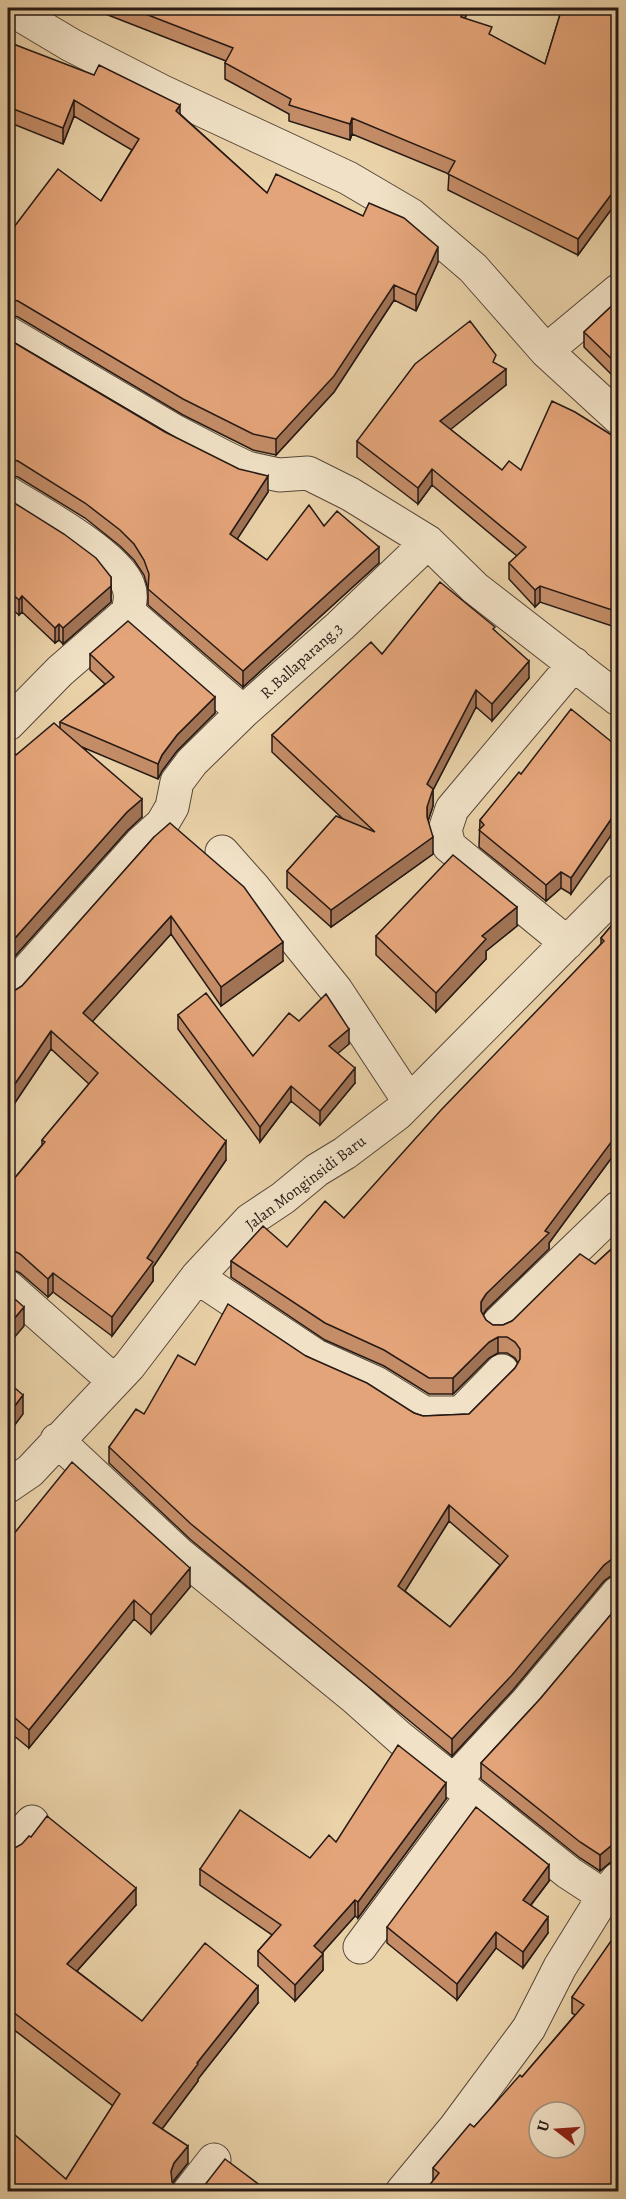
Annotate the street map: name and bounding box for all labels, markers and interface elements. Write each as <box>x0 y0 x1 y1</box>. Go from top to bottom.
street label: R.Ballaparang,3 <box>256 618 348 704</box>
street label: Jalan Monginsidi Baru <box>241 1130 371 1235</box>
north arrow <box>527 2100 587 2160</box>
text: U <box>532 2117 556 2134</box>

